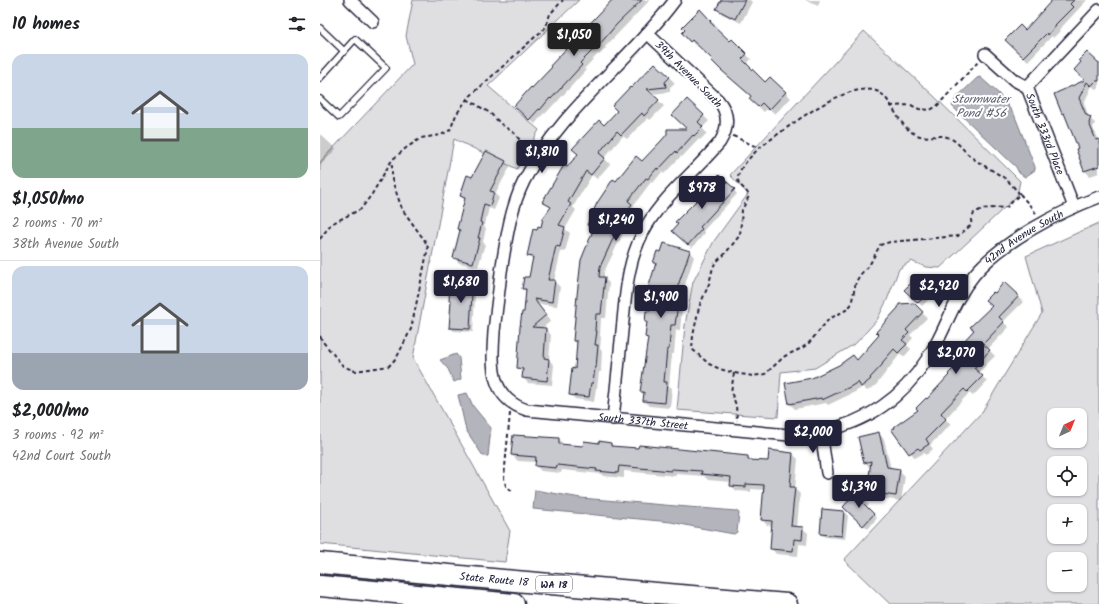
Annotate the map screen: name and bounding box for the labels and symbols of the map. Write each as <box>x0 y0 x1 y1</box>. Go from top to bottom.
pin: $1,050 <box>541 23 607 57</box>
street label: 39th Avenue South <box>650 37 726 113</box>
water label: Stormwater Pond #56 <box>952 90 1013 123</box>
street label: South 333rd Place <box>1020 90 1069 178</box>
pin: $1,810 <box>509 140 575 174</box>
pin: $978 <box>678 176 726 210</box>
street label: 42nd Avenue South <box>980 206 1067 270</box>
pin: $1,240 <box>583 208 649 242</box>
pin: $1,680 <box>428 270 494 304</box>
pin: $2,920 <box>906 274 972 308</box>
pin: $1,900 <box>628 285 694 319</box>
pin: $2,070 <box>923 341 989 375</box>
north arrow <box>1047 408 1087 448</box>
street label: South 337th Street <box>597 409 690 435</box>
pin: $2,000 <box>780 420 846 454</box>
pin: $1,390 <box>826 475 892 509</box>
street label: State Route 18 <box>459 568 530 592</box>
road number: WA 18 <box>536 576 572 592</box>

